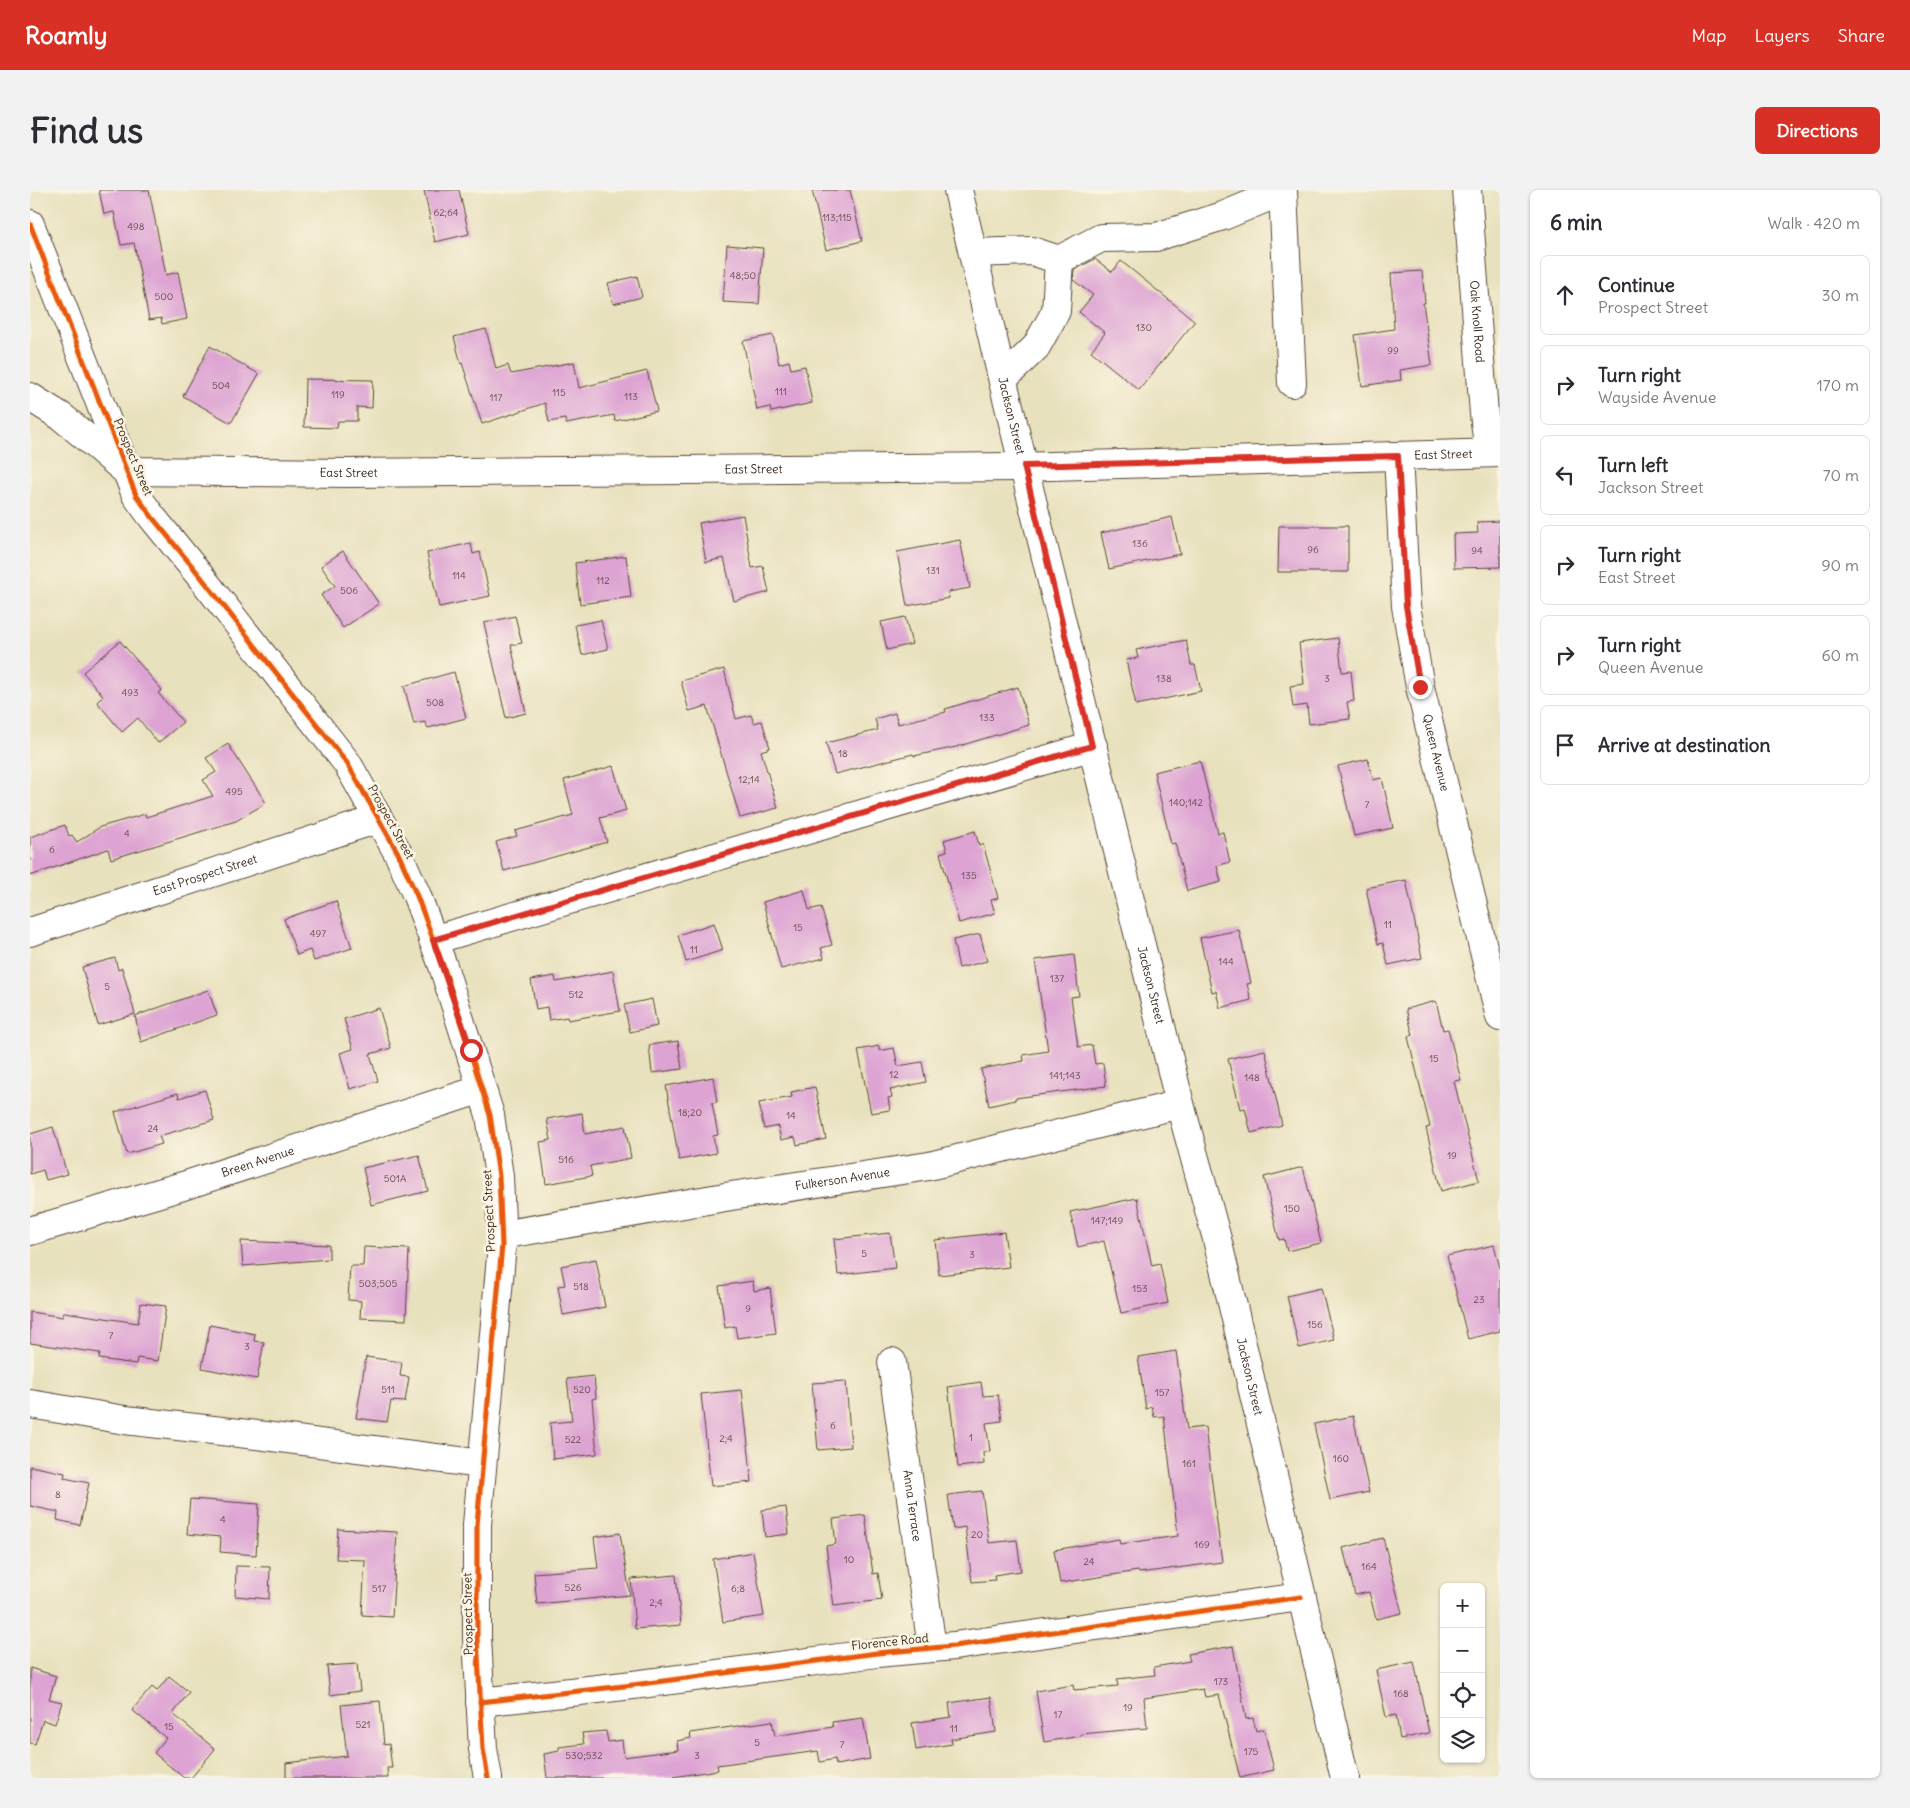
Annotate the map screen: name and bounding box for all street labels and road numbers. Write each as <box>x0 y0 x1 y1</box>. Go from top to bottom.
street label: Oak Knoll Road <box>1467 280 1488 363</box>
street label: Jackson Street <box>995 375 1029 456</box>
street label: Prospect Street <box>110 416 156 498</box>
street label: East Street <box>1414 446 1473 462</box>
street label: East Street <box>724 461 783 477</box>
street label: East Street <box>319 465 378 480</box>
street label: Queen Avenue <box>1420 712 1453 793</box>
street label: Prospect Street <box>365 782 418 861</box>
street label: East Prospect Street <box>151 851 259 899</box>
street label: Jackson Street <box>1135 945 1168 1025</box>
street label: Breen Avenue <box>219 1143 296 1180</box>
street label: Fulkerson Avenue <box>794 1164 891 1193</box>
street label: Prospect Street <box>479 1169 498 1253</box>
street label: Jackson Street <box>1234 1336 1267 1417</box>
street label: Anna Terrace <box>900 1469 925 1542</box>
street label: Prospect Street <box>459 1573 476 1655</box>
street label: Florence Road <box>851 1630 929 1653</box>

